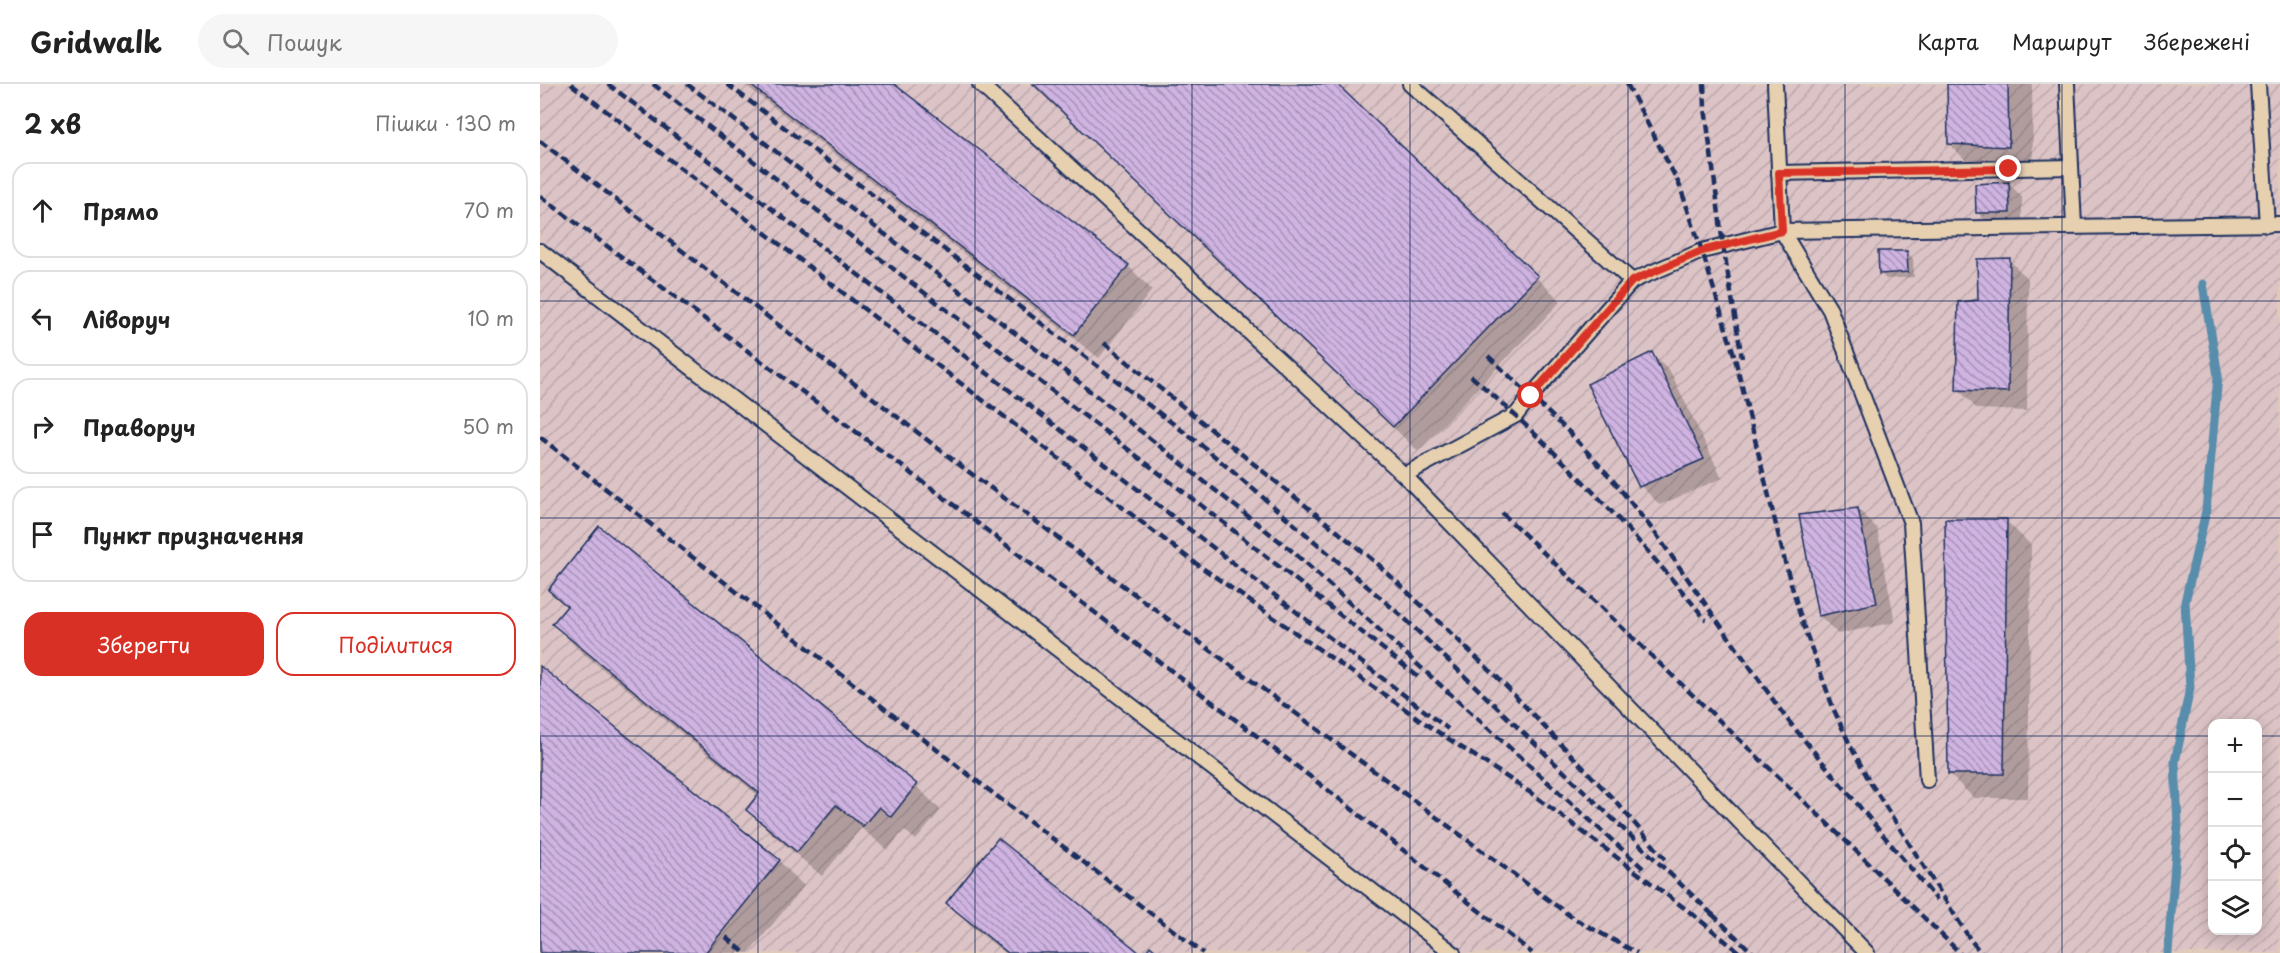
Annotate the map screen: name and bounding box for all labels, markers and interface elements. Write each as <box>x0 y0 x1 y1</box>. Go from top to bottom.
search box <box>198 14 618 68</box>
text: Gridwalk <box>30 20 162 63</box>
icon: search <box>219 25 252 58</box>
text: Пошук <box>267 25 342 58</box>
text: Карта <box>1917 25 1979 57</box>
text: Маршрут <box>2012 25 2111 57</box>
text: Збережені <box>2144 25 2250 57</box>
text: 2 хв <box>24 104 81 143</box>
text: Пішки · 130 m <box>375 108 516 138</box>
route end <box>1995 155 2021 181</box>
icon: ahead <box>26 194 59 227</box>
text: Прямо <box>83 194 158 227</box>
text: 70 m <box>464 195 514 225</box>
icon: left <box>26 302 59 335</box>
text: Ліворуч <box>83 302 170 335</box>
text: 10 m <box>467 303 514 333</box>
route start <box>1517 382 1543 408</box>
icon: right <box>26 410 59 443</box>
text: Праворуч <box>83 410 196 443</box>
text: 50 m <box>462 411 514 441</box>
icon: arrive <box>26 518 59 551</box>
text: Пункт призначення <box>83 518 304 551</box>
button: Зберегти <box>24 612 264 676</box>
button: Поділитися <box>276 612 516 676</box>
map controls <box>2208 719 2262 935</box>
button: + <box>2208 719 2262 773</box>
button: − <box>2208 773 2262 827</box>
button: locate <box>2208 827 2262 881</box>
button: layers <box>2208 881 2262 935</box>

